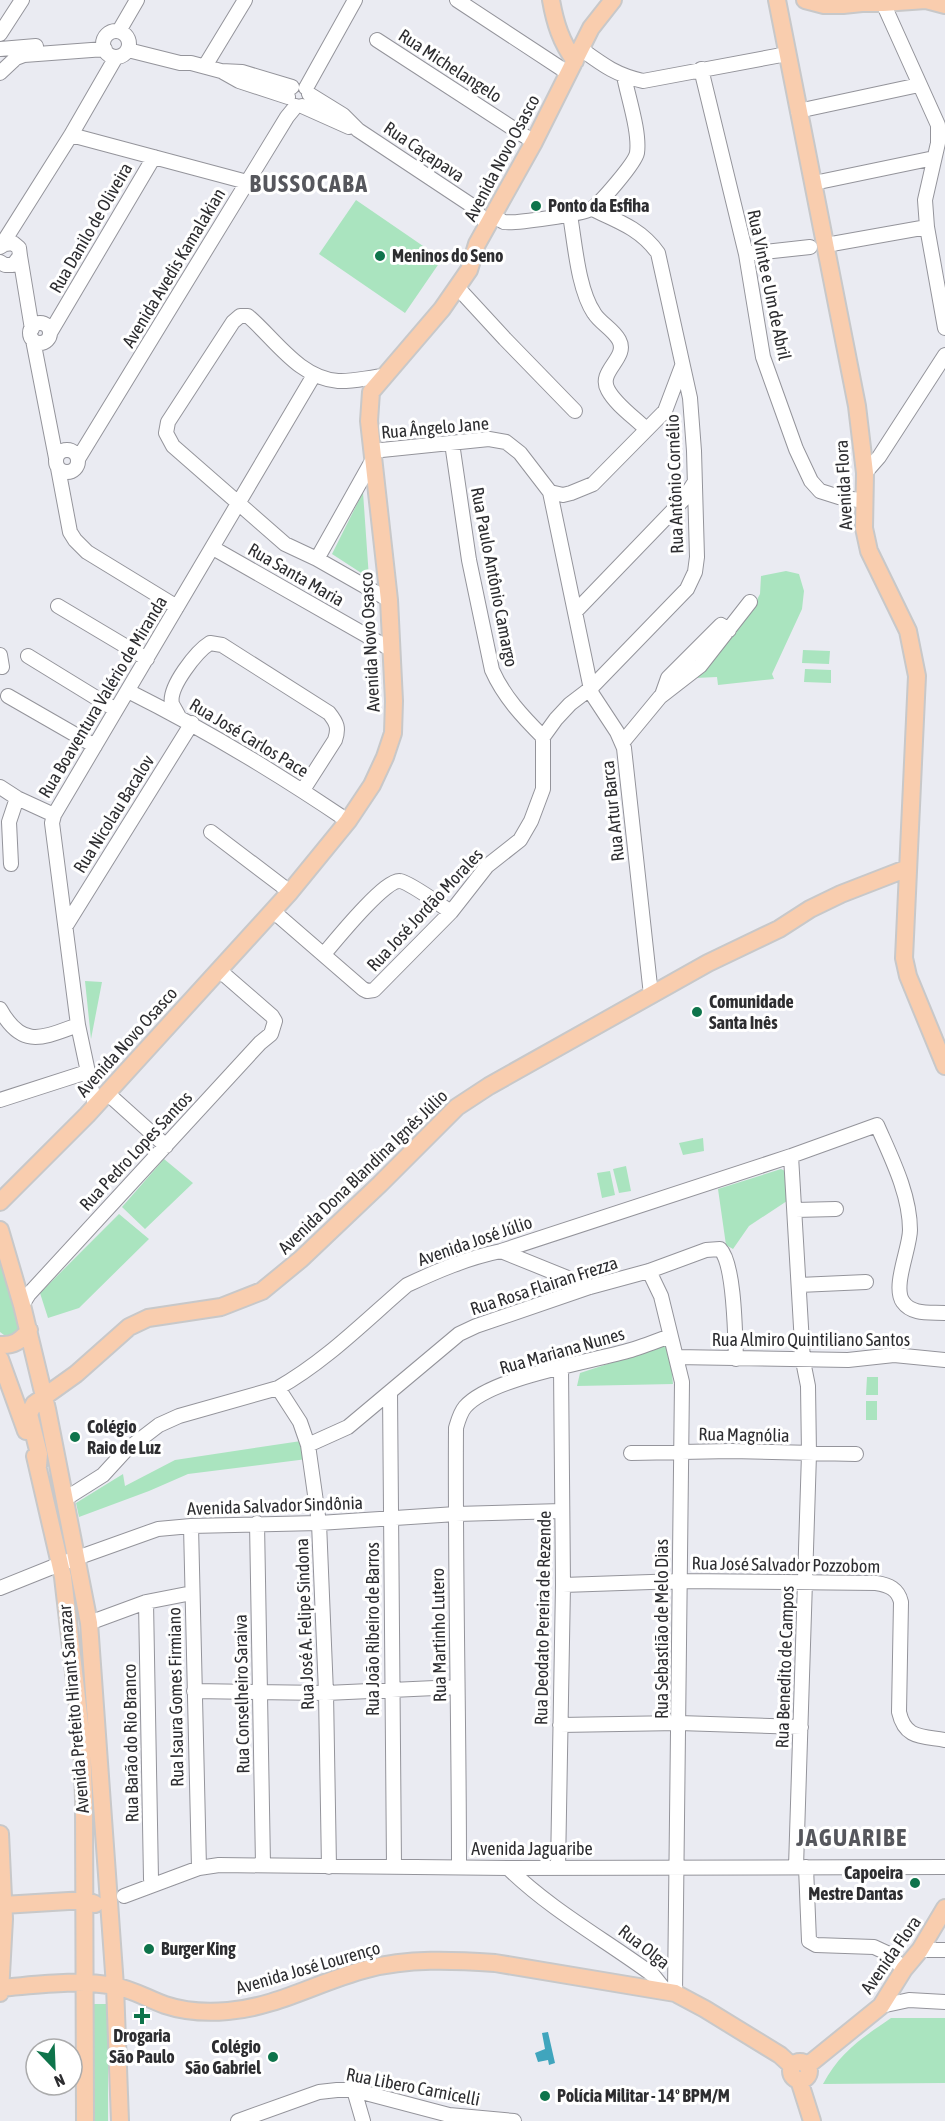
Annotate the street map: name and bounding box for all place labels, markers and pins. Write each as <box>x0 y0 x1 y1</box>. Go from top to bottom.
place label: Ponto da Esfiha <box>548 195 649 216</box>
marker: Ponto da Esfiha <box>529 199 543 213</box>
place label: Meninos do Seno <box>392 245 504 266</box>
marker: Meninos do Seno <box>373 249 387 263</box>
place label: Comunidade Santa Inês <box>709 991 794 1033</box>
marker: Comunidade Santa Inês <box>690 1005 704 1019</box>
place label: Colégio Raio de Luz <box>87 1416 161 1458</box>
marker: Colégio Raio de Luz <box>68 1430 82 1444</box>
place label: Capoeira Mestre Dantas <box>808 1862 904 1904</box>
marker: Capoeira Mestre Dantas <box>908 1876 922 1890</box>
place label: Burger King <box>161 1938 236 1959</box>
marker: Burger King <box>142 1942 156 1956</box>
marker: Drogaria São Paulo <box>135 2009 149 2023</box>
place label: Drogaria São Paulo <box>109 2025 175 2067</box>
place label: Colégio São Gabriel <box>185 2036 261 2078</box>
marker: Colégio São Gabriel <box>266 2050 280 2064</box>
place label: Polícia Militar - 14º BPM/M <box>557 2085 730 2106</box>
marker: Polícia Militar - 14º BPM/M <box>538 2089 552 2103</box>

